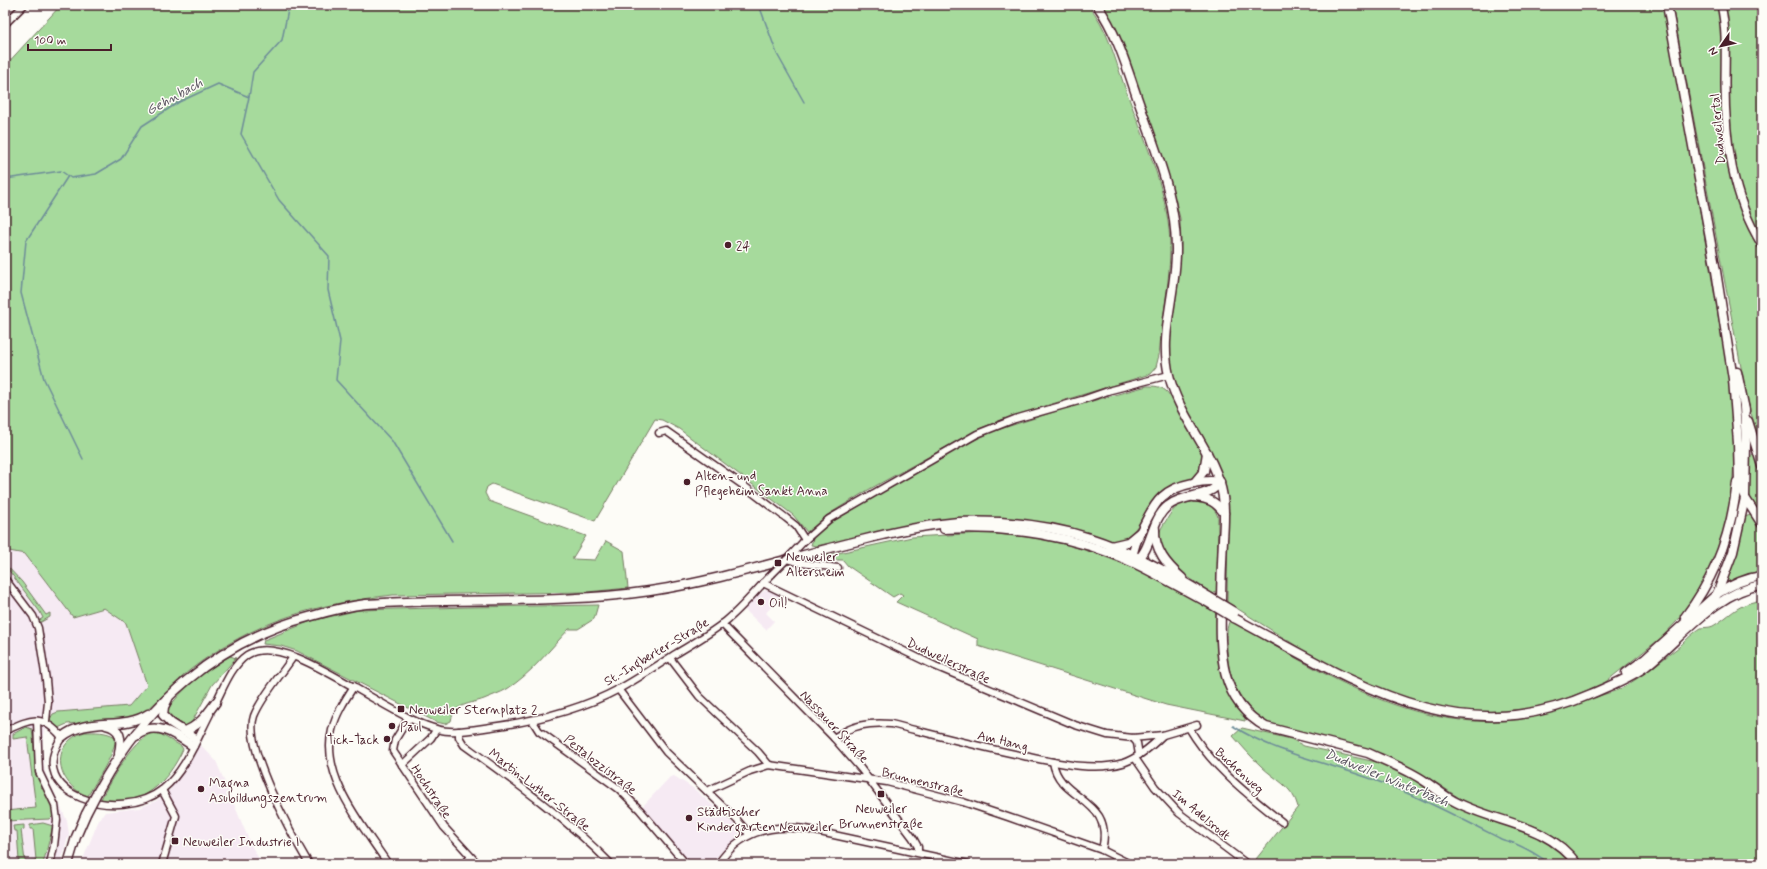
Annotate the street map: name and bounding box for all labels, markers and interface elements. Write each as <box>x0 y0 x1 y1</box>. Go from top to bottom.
scale bar <box>28 26 111 52</box>
north arrow <box>1701 26 1741 66</box>
text: 100 m <box>34 33 66 49</box>
text: N <box>1706 44 1721 58</box>
water label: Gehnbach <box>143 74 206 120</box>
street label: Dudweilertal <box>1707 93 1730 165</box>
place label: 24 <box>736 238 750 255</box>
marker: 24 <box>723 240 733 250</box>
place label: Alten- und Pflegeheim Sankt Anna <box>695 468 828 500</box>
marker: Alten- und Pflegeheim Sankt Anna <box>682 477 692 487</box>
place label: Neuweiler Altersheim <box>786 549 845 581</box>
marker: Neuweiler Altersheim <box>773 558 783 568</box>
place label: Oil! <box>769 595 788 612</box>
marker: Oil! <box>756 597 766 607</box>
street label: St.-Ingberter-Straße <box>601 614 713 692</box>
street label: Dudweilerstraße <box>904 635 993 688</box>
street label: Nassauer Straße <box>796 687 872 767</box>
place label: Neuweiler Sternplatz 2 <box>409 702 538 719</box>
marker: Neuweiler Sternplatz 2 <box>396 704 406 714</box>
place label: Paul <box>400 719 422 736</box>
marker: Paul <box>387 721 397 731</box>
street label: Am Hang <box>976 727 1030 756</box>
street label: Pestalozzistraße <box>560 731 640 799</box>
place label: Tick-Tack <box>327 732 380 749</box>
marker: Tick-Tack <box>382 734 392 744</box>
street label: Buchenweg <box>1210 744 1267 799</box>
street label: Martin-Luther-Straße <box>485 745 593 835</box>
water label: Dudweiler Winterbach <box>1322 745 1451 811</box>
street label: Hochstraße <box>407 762 455 822</box>
street label: Brunnenstraße <box>880 764 965 801</box>
place label: Magna Asubildungszentrum <box>209 775 327 808</box>
marker: Magna Asubildungszentrum <box>196 784 206 794</box>
street label: Im Adelsrodt <box>1168 786 1234 845</box>
marker: Neuweiler Brunnenstraße <box>876 789 886 799</box>
place label: Neuweiler Brunnenstraße <box>839 801 923 833</box>
place label: Städtischer Kindergarten Neuweiler <box>697 804 834 838</box>
marker: Städtischer Kindergarten Neuweiler <box>684 813 694 823</box>
place label: Neuweiler Industrie I <box>183 834 299 851</box>
marker: Neuweiler Industrie I <box>170 836 180 846</box>

